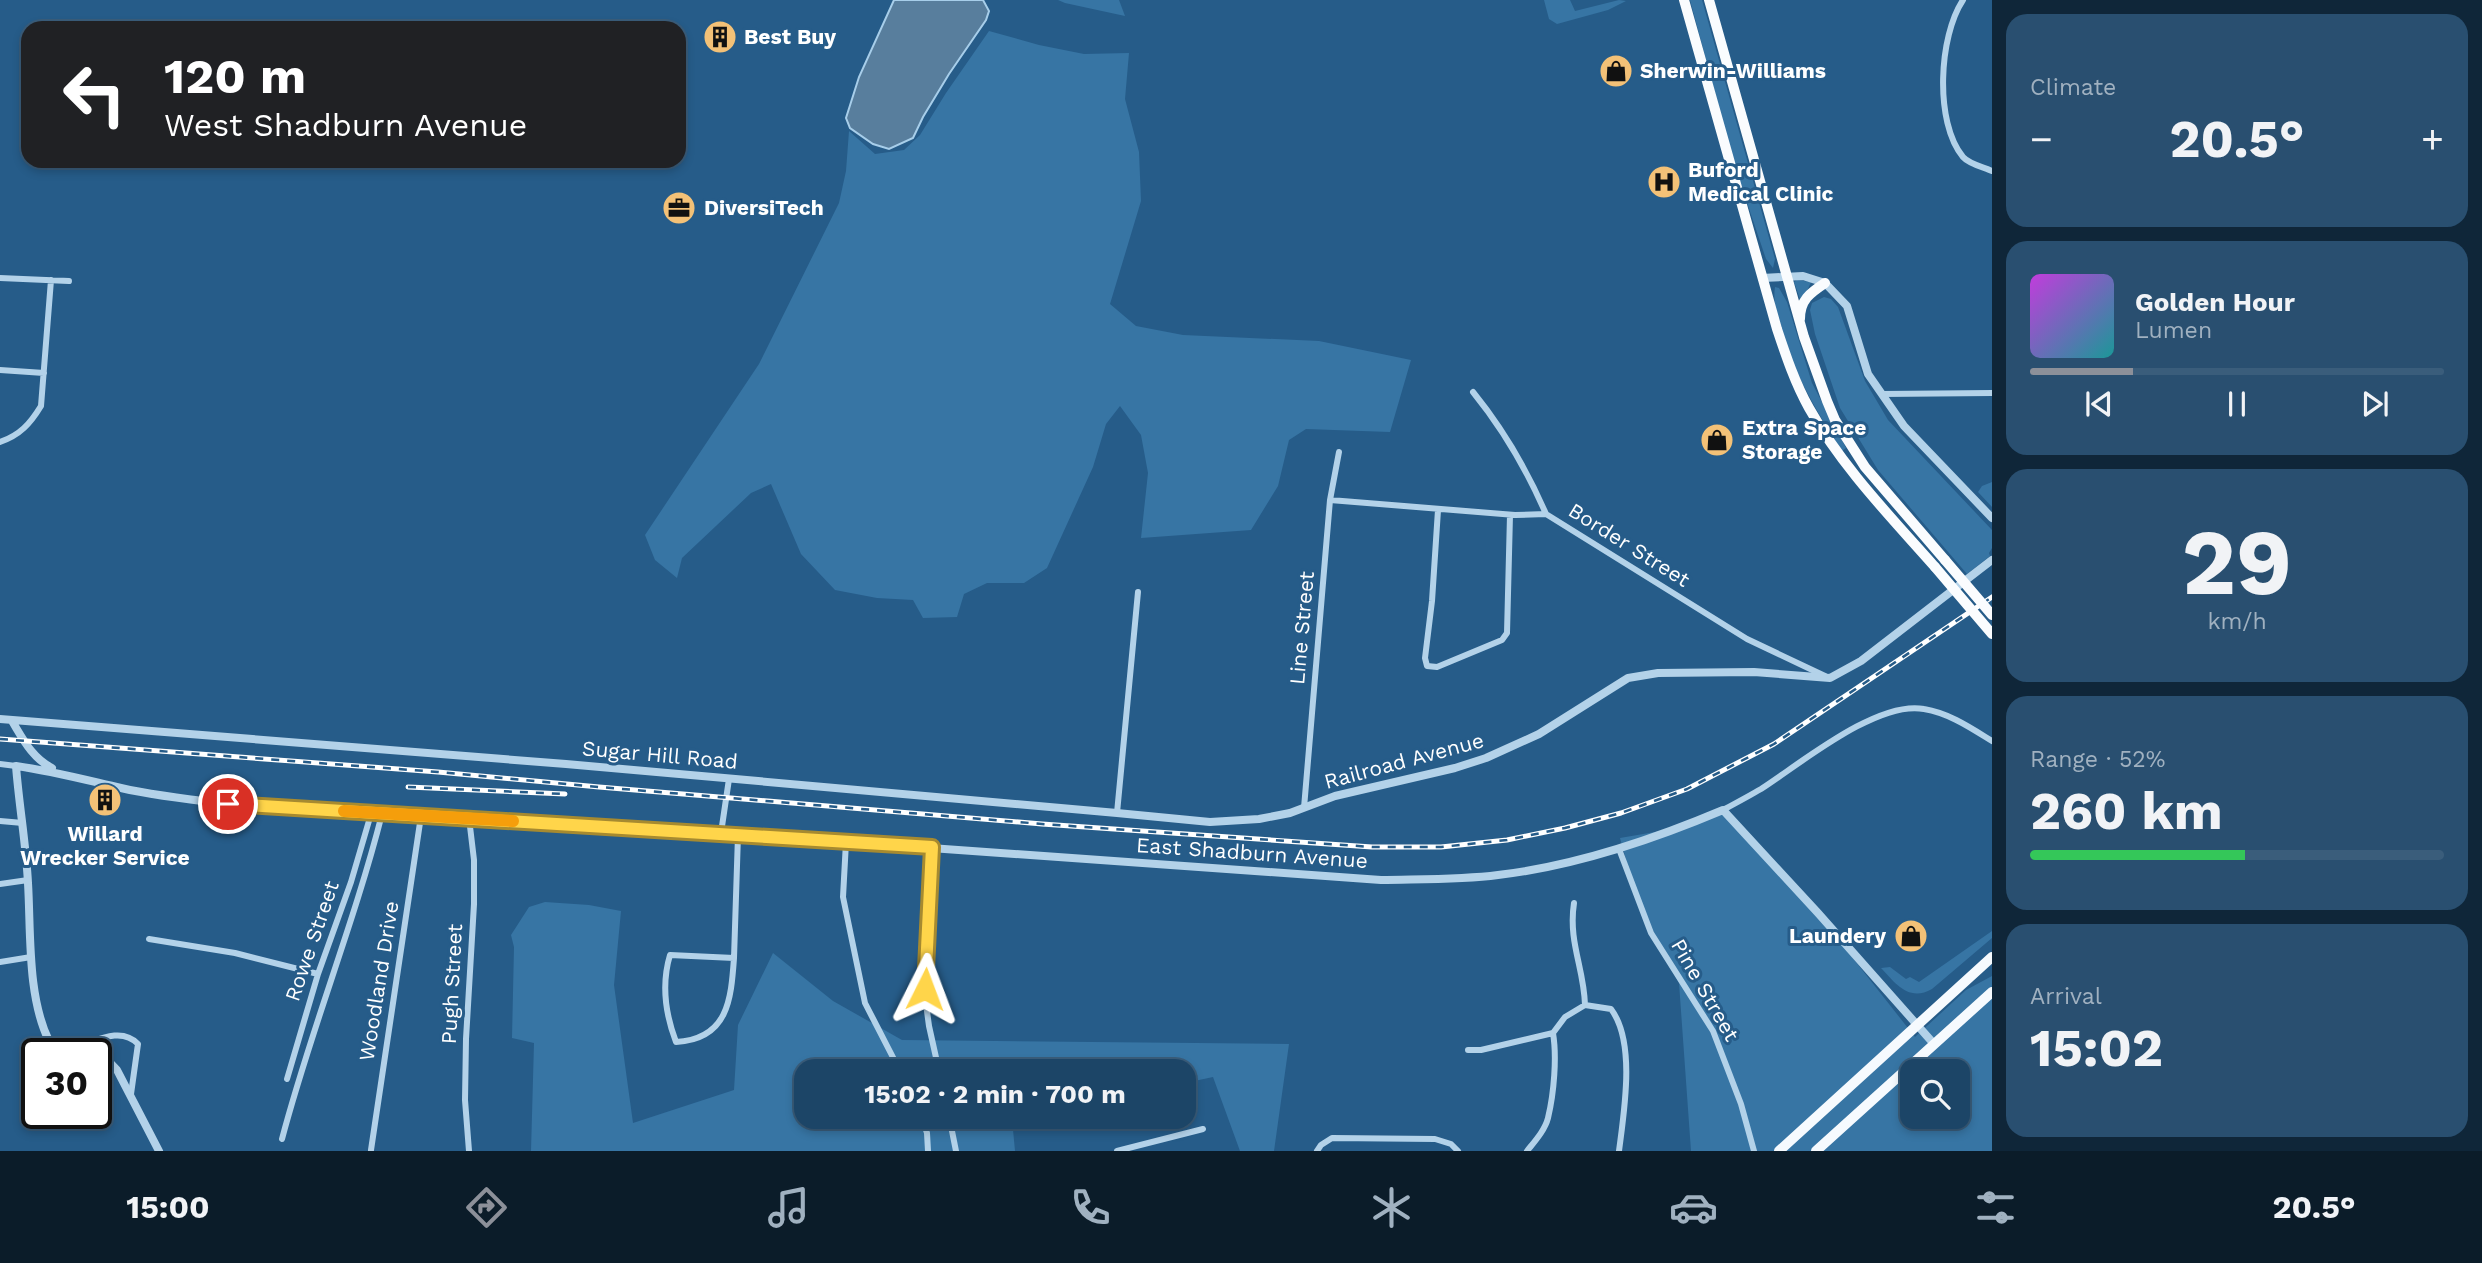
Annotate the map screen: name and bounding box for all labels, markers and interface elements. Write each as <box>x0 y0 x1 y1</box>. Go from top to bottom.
building icon: Best Buy <box>701 18 739 56</box>
place label: Best Buy <box>744 24 836 49</box>
text: 120 m <box>164 47 306 105</box>
icon: left <box>49 49 140 140</box>
shop icon: Sherwin-Williams <box>1597 52 1635 90</box>
place label: Sherwin-Williams <box>1640 58 1826 83</box>
text: Climate <box>2030 74 2116 101</box>
text: West Shadburn Avenue <box>164 106 527 144</box>
text: 20.5° <box>2169 109 2305 170</box>
text: − <box>2030 117 2053 161</box>
text: + <box>2421 117 2444 161</box>
place label: Buford Medical Clinic <box>1688 157 1834 206</box>
hospital icon: Buford Medical Clinic <box>1645 163 1683 201</box>
office icon: DiversiTech <box>660 189 698 227</box>
place label: DiversiTech <box>704 195 824 220</box>
text: Golden Hour <box>2135 287 2295 317</box>
text: Lumen <box>2135 317 2212 344</box>
icon: previous <box>2080 385 2118 423</box>
icon: pause <box>2218 385 2256 423</box>
icon: next <box>2356 385 2394 423</box>
place label: Extra Space Storage <box>1742 415 1866 464</box>
shop icon: Extra Space Storage <box>1698 421 1736 459</box>
street label: Border Street <box>1564 497 1695 592</box>
text: 29 <box>2182 509 2292 616</box>
street label: Line Street <box>1284 570 1319 686</box>
text: km/h <box>2207 608 2267 635</box>
street label: Railroad Avenue <box>1321 727 1486 794</box>
street label: Sugar Hill Road <box>581 735 739 774</box>
text: Range · 52% <box>2030 746 2165 773</box>
pin <box>198 774 258 834</box>
building icon: Willard Wrecker Service <box>86 781 124 819</box>
text: 260 km <box>2030 781 2223 842</box>
icon: arrive <box>209 785 247 823</box>
place label: Willard Wrecker Service <box>20 821 190 870</box>
street label: East Shadburn Avenue <box>1135 832 1369 873</box>
street label: Rowe Street <box>279 877 344 1004</box>
street label: Woodland Drive <box>354 899 404 1063</box>
shop icon: Laundery <box>1892 917 1930 955</box>
street label: Pugh Street <box>436 923 467 1045</box>
place label: Laundery <box>1789 923 1886 948</box>
street label: Pine Street <box>1666 934 1745 1045</box>
position arrow <box>888 952 962 1026</box>
text: Arrival <box>2030 983 2102 1010</box>
text: 15:02 <box>2030 1018 2163 1079</box>
speed limit sign: 30 <box>21 1038 112 1129</box>
map controls <box>1900 1059 1970 1129</box>
button: search <box>1900 1059 1970 1129</box>
text: 15:02 · 2 min · 700 m <box>864 1079 1126 1109</box>
icon: directions <box>462 1183 511 1232</box>
icon: music <box>764 1183 813 1232</box>
icon: phone <box>1066 1183 1115 1232</box>
icon: climate <box>1367 1183 1416 1232</box>
icon: car <box>1669 1183 1718 1232</box>
icon: filters <box>1971 1183 2020 1232</box>
text: 15:00 <box>126 1188 210 1226</box>
text: 20.5° <box>2273 1188 2356 1226</box>

